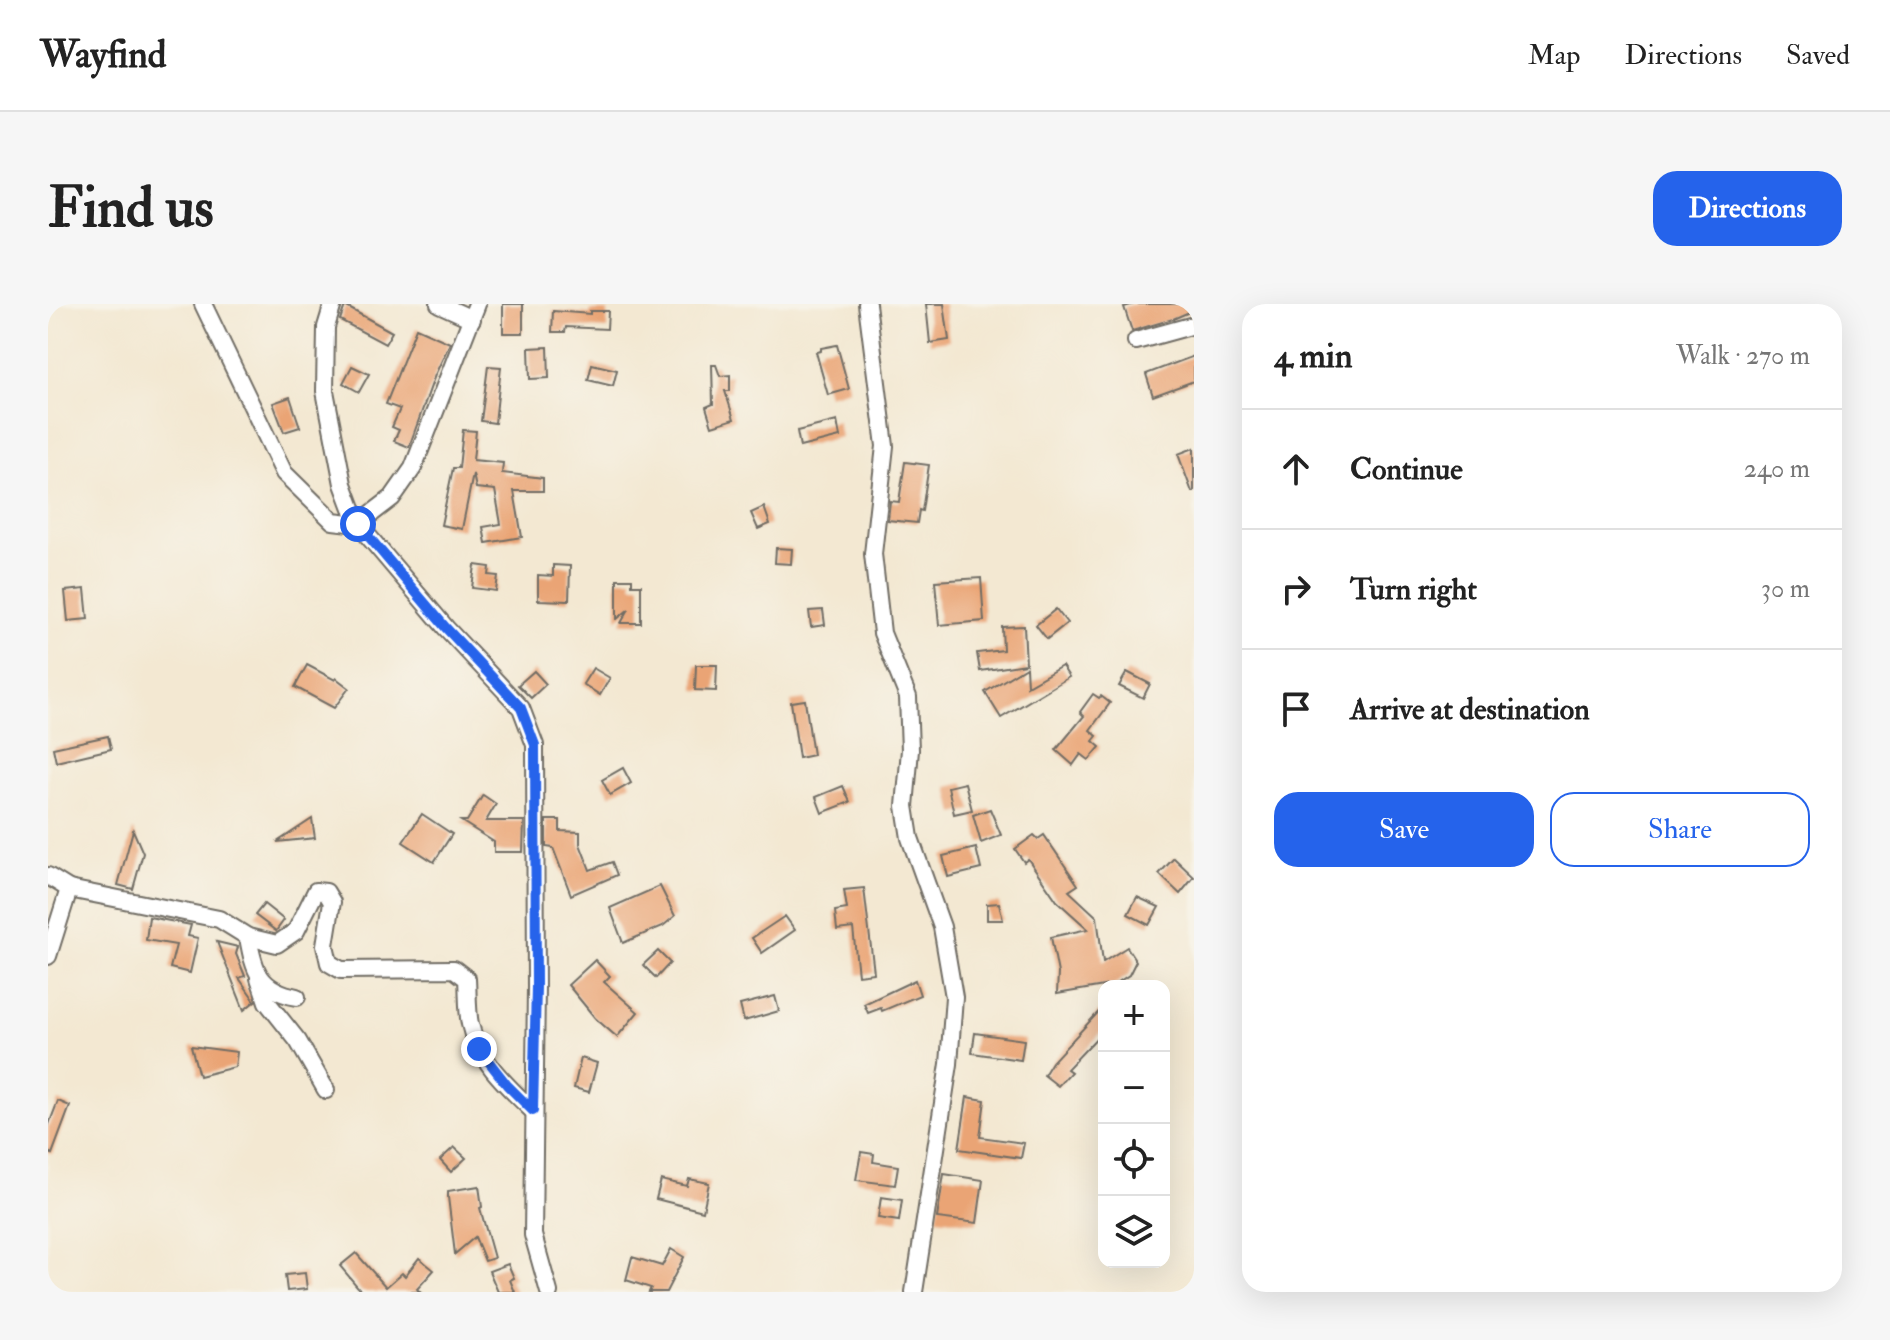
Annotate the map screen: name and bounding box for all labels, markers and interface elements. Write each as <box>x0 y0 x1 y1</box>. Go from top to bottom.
text: Wayfind <box>40 31 166 79</box>
text: Map <box>1528 38 1581 73</box>
text: Directions <box>1625 38 1742 73</box>
text: Saved <box>1786 38 1850 73</box>
button: Directions <box>1653 171 1842 246</box>
text: Find us <box>48 173 214 244</box>
text: 4 min <box>1274 335 1352 378</box>
text: Walk · 270 m <box>1676 340 1810 372</box>
icon: ahead <box>1274 447 1318 491</box>
text: Continue <box>1350 451 1463 488</box>
text: 240 m <box>1744 453 1810 485</box>
route start <box>340 506 376 542</box>
icon: right <box>1274 567 1318 611</box>
text: Turn right <box>1350 571 1477 608</box>
text: 30 m <box>1761 573 1810 605</box>
icon: arrive <box>1274 687 1318 731</box>
text: Arrive at destination <box>1350 691 1590 728</box>
button: Save <box>1274 792 1534 867</box>
button: Share <box>1550 792 1810 867</box>
map controls <box>1098 980 1170 1268</box>
button: + <box>1098 980 1170 1052</box>
route end <box>461 1031 497 1067</box>
button: − <box>1098 1052 1170 1124</box>
button: locate <box>1098 1124 1170 1196</box>
button: layers <box>1098 1196 1170 1268</box>

